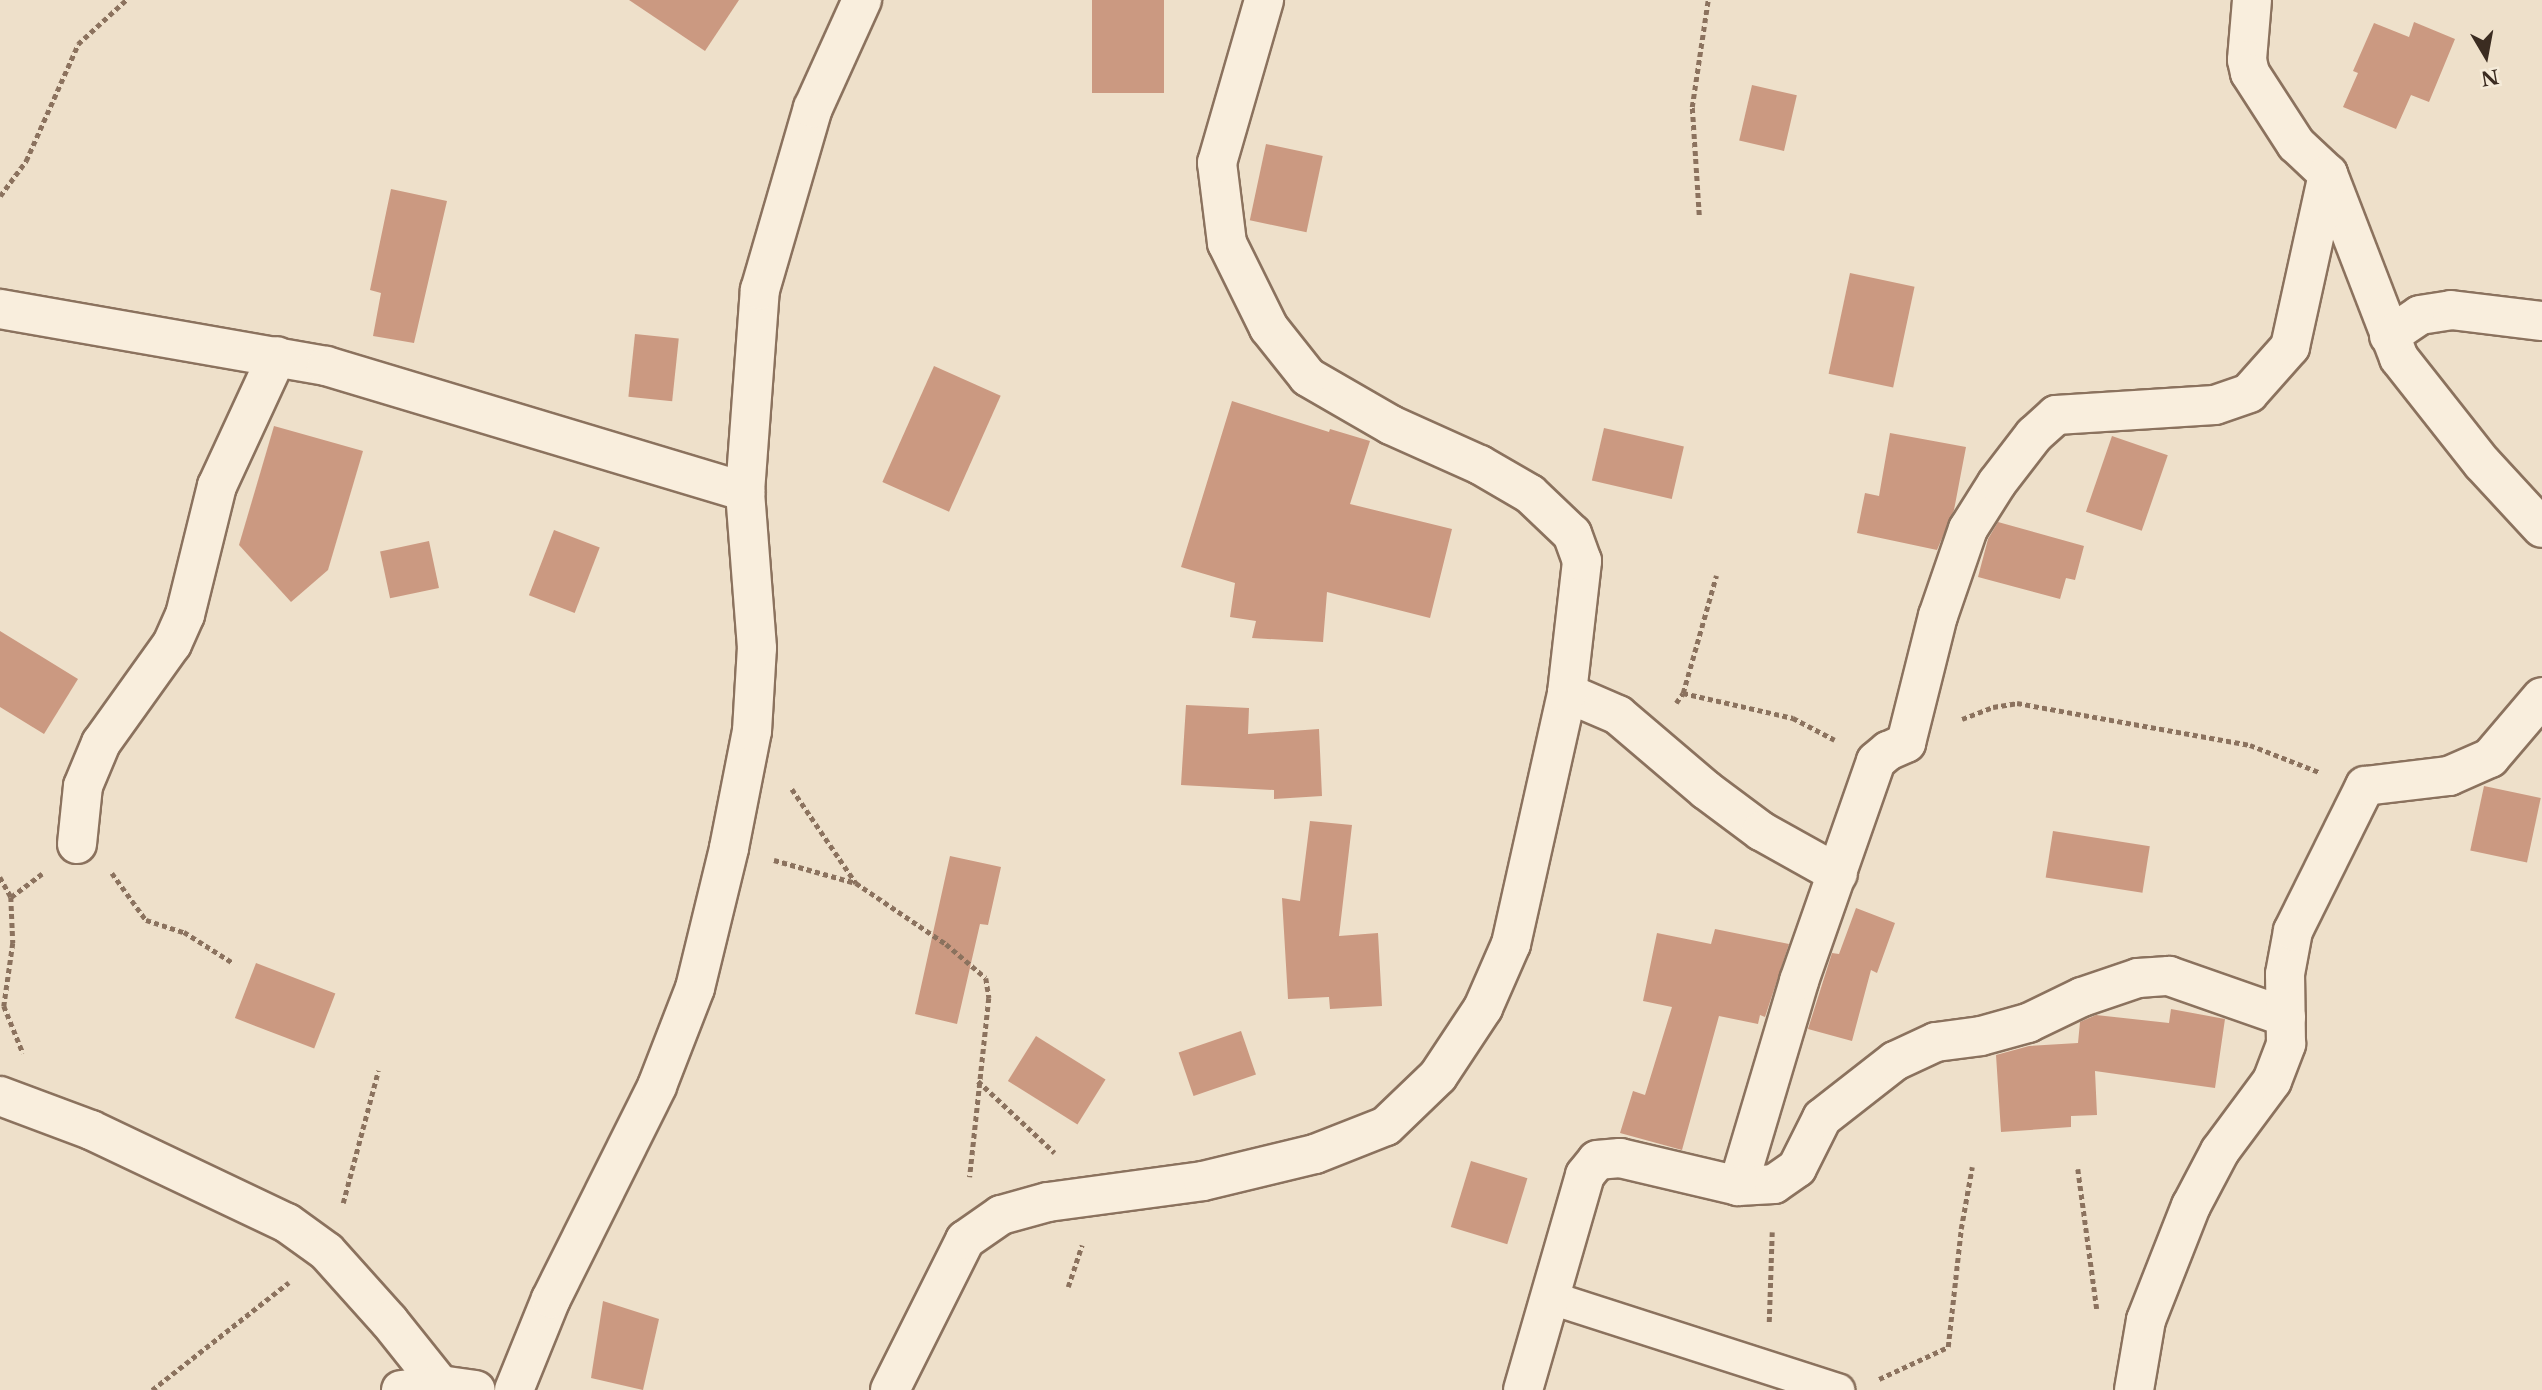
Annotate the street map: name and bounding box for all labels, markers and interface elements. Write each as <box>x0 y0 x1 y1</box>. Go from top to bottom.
north arrow <box>2451 21 2521 91</box>
text: N <box>2479 64 2501 90</box>

